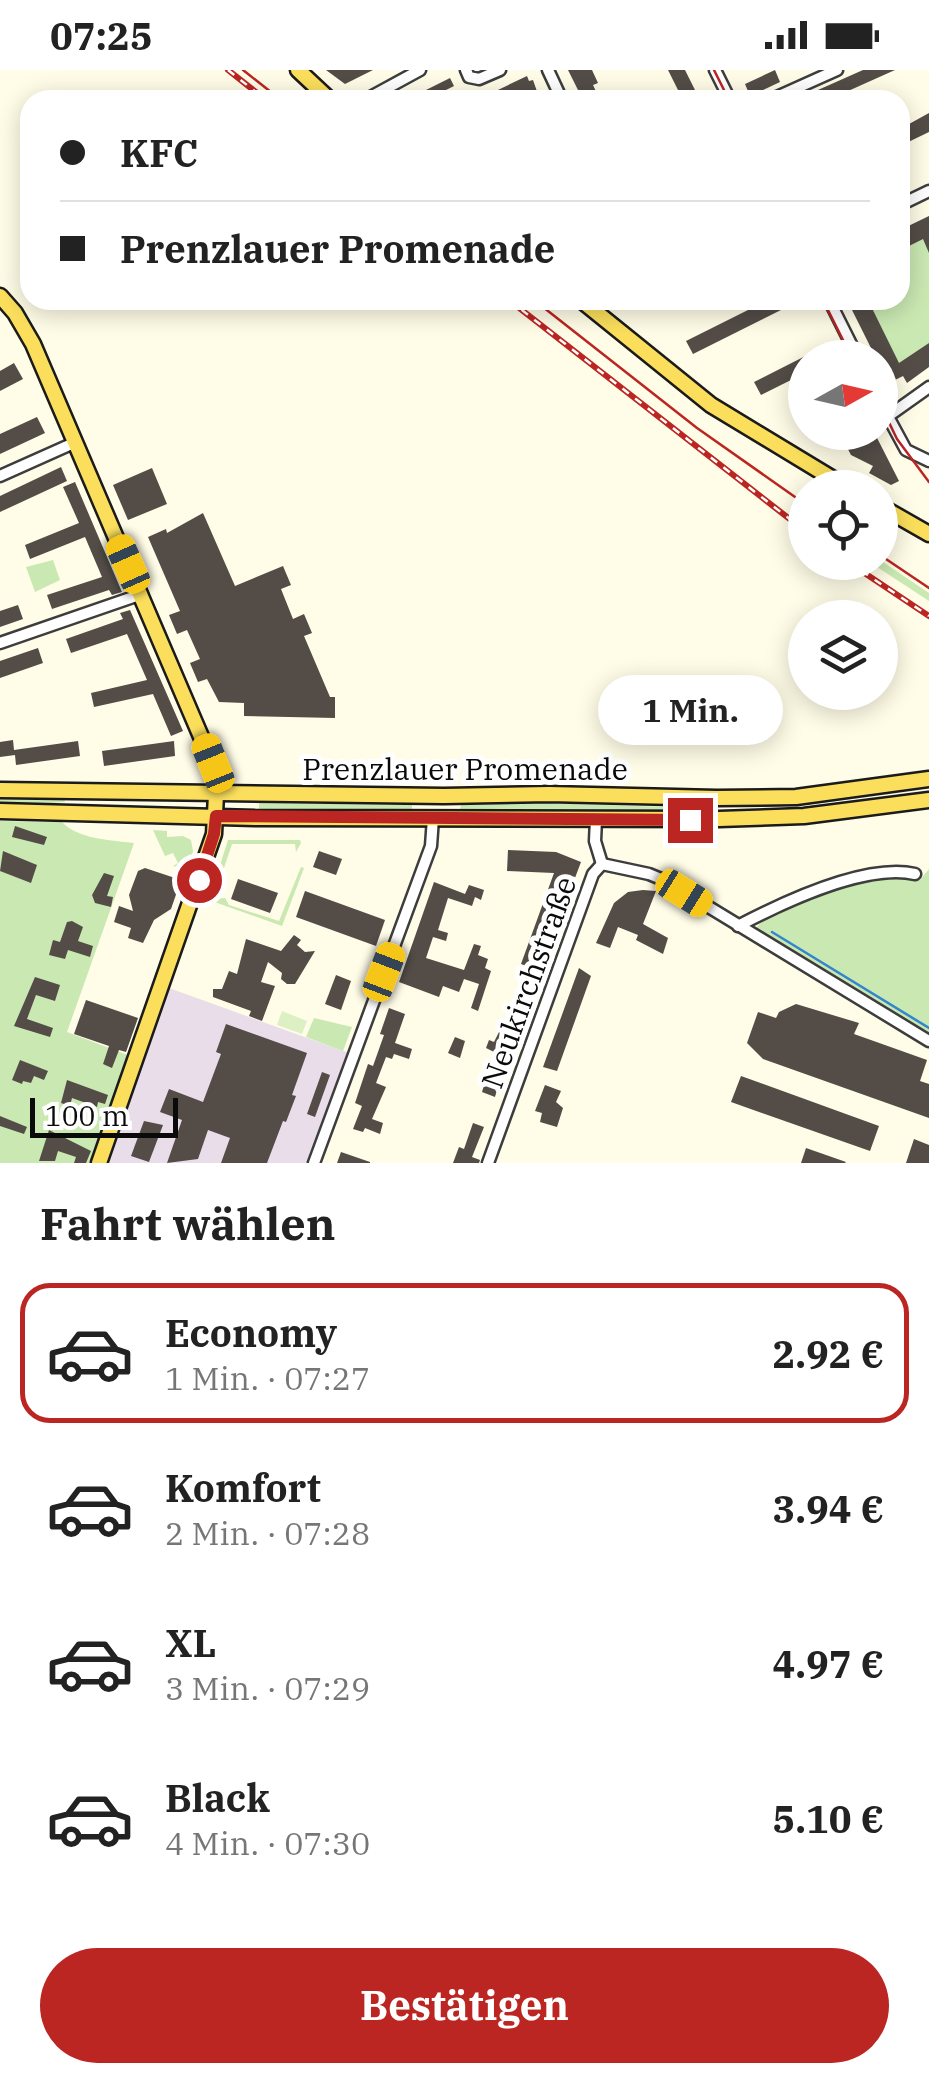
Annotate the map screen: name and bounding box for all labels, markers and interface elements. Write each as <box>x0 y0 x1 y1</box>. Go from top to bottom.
text: 07:25 <box>50 11 153 60</box>
text: KFC <box>120 128 198 177</box>
text: Prenzlauer Promenade <box>120 224 555 273</box>
north arrow <box>788 340 898 450</box>
map controls <box>788 340 898 710</box>
button: locate <box>788 470 898 580</box>
car <box>102 530 154 598</box>
button: layers <box>788 600 898 710</box>
callout: 1 Min. <box>598 675 782 745</box>
text: 1 Min. <box>642 689 739 731</box>
car <box>188 730 238 796</box>
street label: Prenzlauer Promenade <box>302 749 628 788</box>
route end <box>668 798 713 843</box>
route start <box>177 858 222 903</box>
car <box>651 864 717 922</box>
street label: Neukirchstraße <box>472 871 584 1093</box>
car <box>359 939 409 1005</box>
scale bar <box>30 1093 178 1138</box>
text: 100 m <box>45 1097 129 1134</box>
text: Fahrt wählen <box>40 1194 335 1252</box>
icon: car <box>45 1308 135 1398</box>
text: Economy <box>165 1308 337 1357</box>
text: 2.92 € <box>772 1329 884 1378</box>
text: 1 Min. · 07:27 <box>165 1357 370 1399</box>
icon: car <box>45 1463 135 1553</box>
text: Komfort <box>165 1463 321 1512</box>
text: 3.94 € <box>772 1484 884 1533</box>
text: 2 Min. · 07:28 <box>165 1512 370 1554</box>
icon: car <box>45 1618 135 1708</box>
text: XL <box>165 1618 216 1667</box>
text: 4.97 € <box>772 1639 884 1688</box>
text: 3 Min. · 07:29 <box>165 1667 370 1709</box>
icon: car <box>45 1773 135 1863</box>
text: Black <box>165 1773 270 1822</box>
text: 5.10 € <box>772 1794 884 1843</box>
text: 4 Min. · 07:30 <box>165 1822 370 1864</box>
button: Bestätigen <box>40 1948 889 2063</box>

